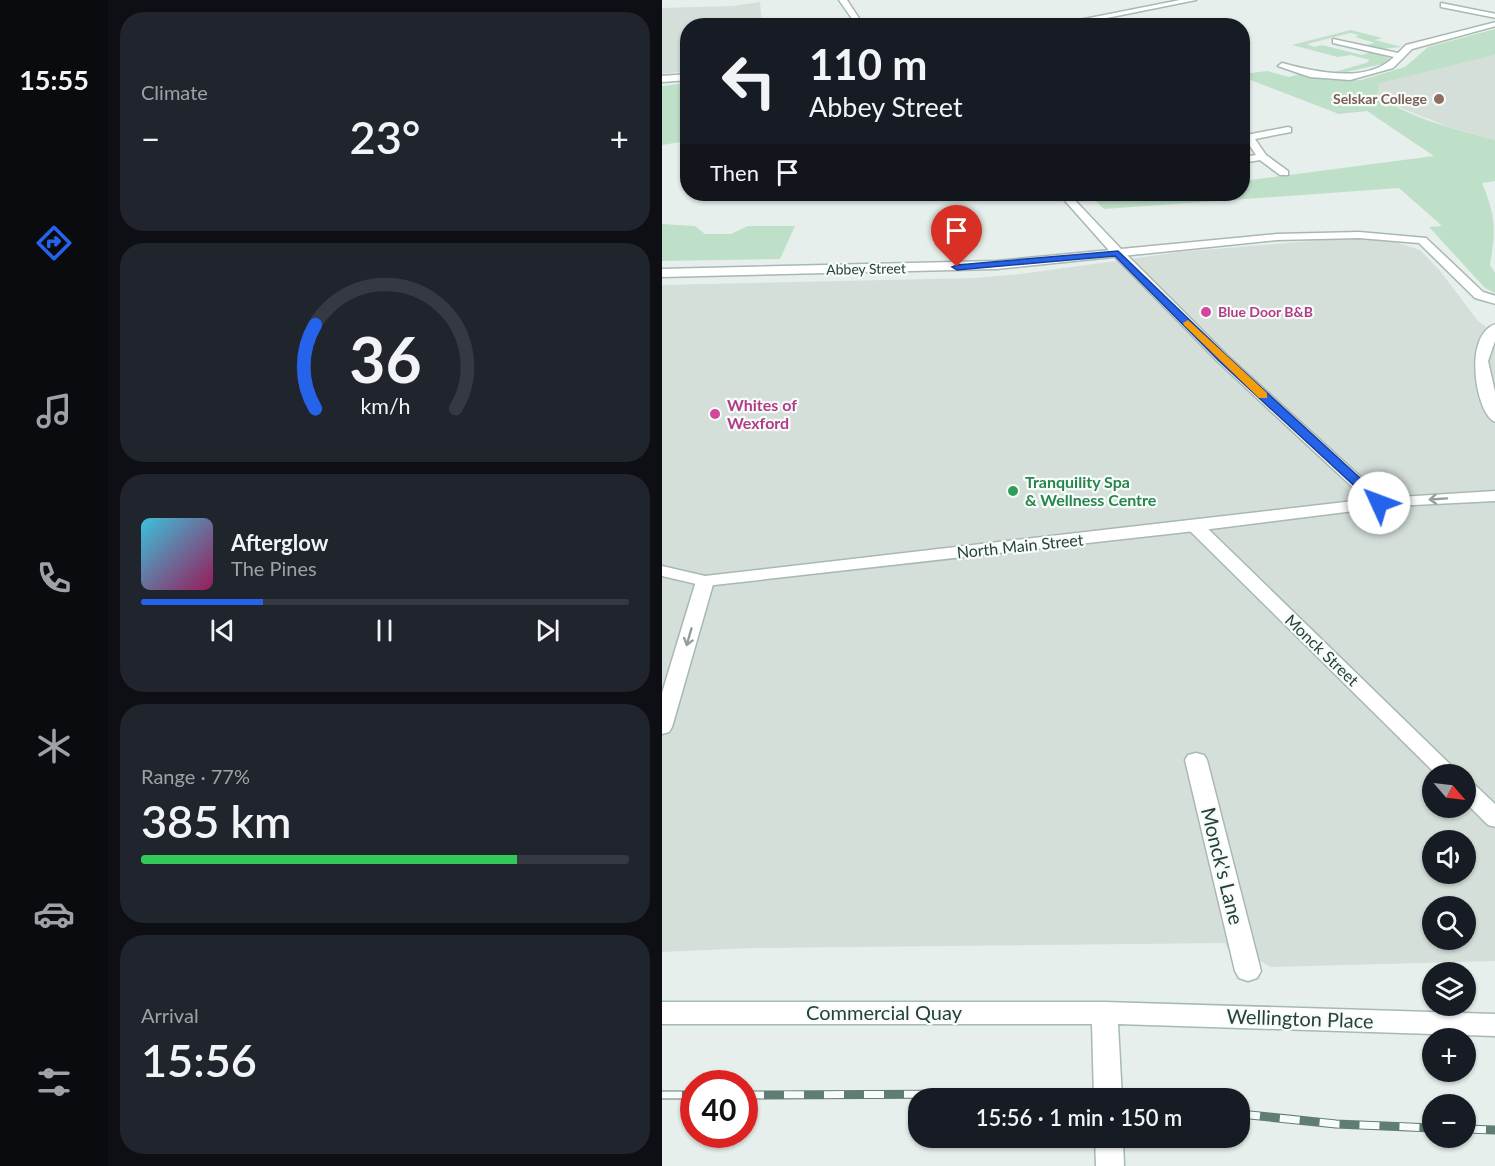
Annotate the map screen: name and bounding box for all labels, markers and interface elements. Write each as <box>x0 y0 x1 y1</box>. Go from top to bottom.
text: 110 m <box>809 39 927 89</box>
icon: left <box>710 42 788 120</box>
text: 15:55 <box>19 63 89 96</box>
text: Climate <box>141 80 208 104</box>
text: Abbey Street <box>809 90 963 123</box>
place label: Selskar College <box>1333 90 1428 107</box>
marker: Selskar College <box>1432 92 1446 106</box>
text: 23° <box>350 110 420 164</box>
text: − <box>141 118 160 158</box>
text: + <box>610 118 629 158</box>
icon: arrive <box>771 156 804 189</box>
text: Then <box>710 159 759 186</box>
pin <box>931 205 982 267</box>
icon: arrive <box>940 214 973 247</box>
icon: directions <box>33 222 75 264</box>
street label: Abbey Street <box>826 259 906 278</box>
place label: Blue Door B&B <box>1218 303 1313 320</box>
marker: Blue Door B&B <box>1199 305 1213 319</box>
text: 36 <box>349 321 421 396</box>
icon: music <box>33 390 75 432</box>
text: km/h <box>360 394 410 420</box>
place label: Whites of Wexford <box>727 395 797 432</box>
marker: Whites of Wexford <box>708 407 722 421</box>
position arrow <box>1347 471 1411 535</box>
place label: Tranquility Spa & Wellness Centre <box>1025 472 1157 509</box>
marker: Tranquility Spa & Wellness Centre <box>1006 484 1020 498</box>
one-way arrow <box>1428 494 1448 505</box>
text: Afterglow <box>231 529 328 556</box>
street label: North Main Street <box>956 529 1084 562</box>
text: The Pines <box>231 556 317 580</box>
icon: phone <box>33 557 75 599</box>
street label: Monck Street <box>1282 610 1363 690</box>
icon: previous <box>206 614 239 647</box>
icon: pause <box>368 614 401 647</box>
icon: next <box>531 614 564 647</box>
one-way arrow <box>683 627 694 646</box>
icon: climate <box>33 725 75 767</box>
text: Range · 77% <box>141 764 250 788</box>
north arrow <box>1422 764 1476 818</box>
map controls <box>1422 764 1476 1148</box>
text: 385 km <box>141 794 291 848</box>
street label: Monck's Lane <box>1197 805 1249 927</box>
button: sound <box>1422 830 1476 884</box>
icon: car <box>33 893 75 935</box>
button: search <box>1422 896 1476 950</box>
button: layers <box>1422 962 1476 1016</box>
street label: Commercial Quay <box>806 1000 963 1024</box>
text: Arrival <box>141 1003 199 1027</box>
street label: Wellington Place <box>1226 1003 1374 1033</box>
button: + <box>1422 1028 1476 1082</box>
text: 15:56 <box>141 1033 257 1087</box>
icon: filters <box>33 1061 75 1103</box>
speed limit sign: 40 <box>680 1070 758 1148</box>
button: − <box>1422 1094 1476 1148</box>
text: 15:56 · 1 min · 150 m <box>976 1104 1182 1131</box>

